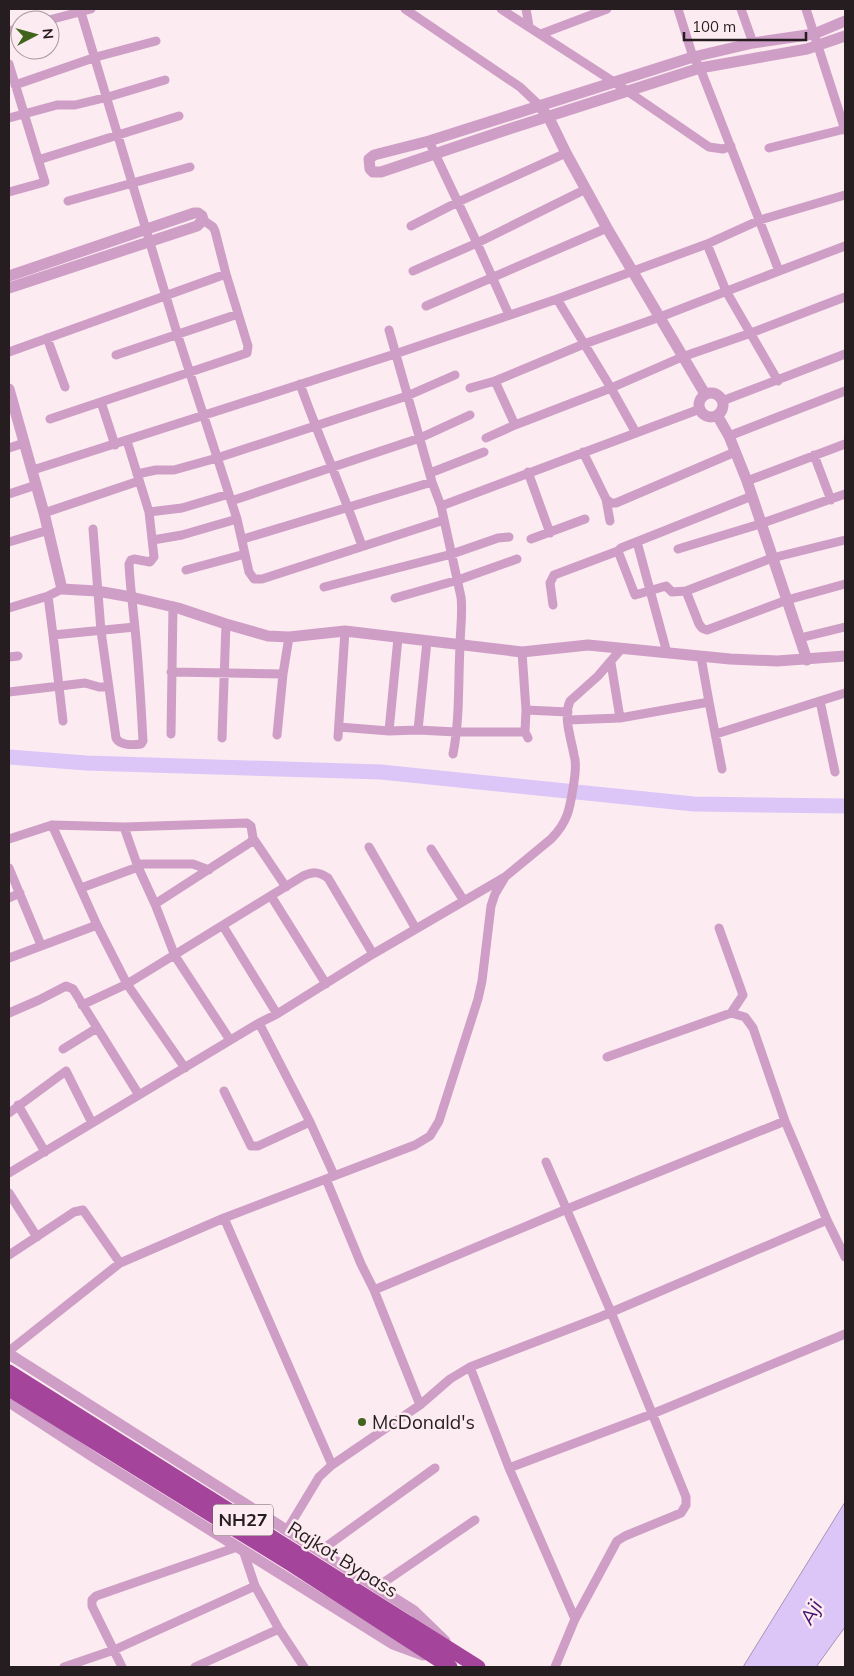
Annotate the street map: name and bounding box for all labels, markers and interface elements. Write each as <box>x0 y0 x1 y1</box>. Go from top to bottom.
north arrow <box>10 10 60 60</box>
scale bar <box>684 10 806 42</box>
text: 100 m <box>692 17 736 36</box>
text: N <box>38 27 57 40</box>
place label: McDonald's <box>372 1410 475 1434</box>
marker: McDonald's <box>356 1416 368 1428</box>
road number: NH27 <box>213 1504 273 1536</box>
street label: Rajkot Bypass <box>283 1516 403 1602</box>
water label: Aji <box>793 1595 828 1629</box>

